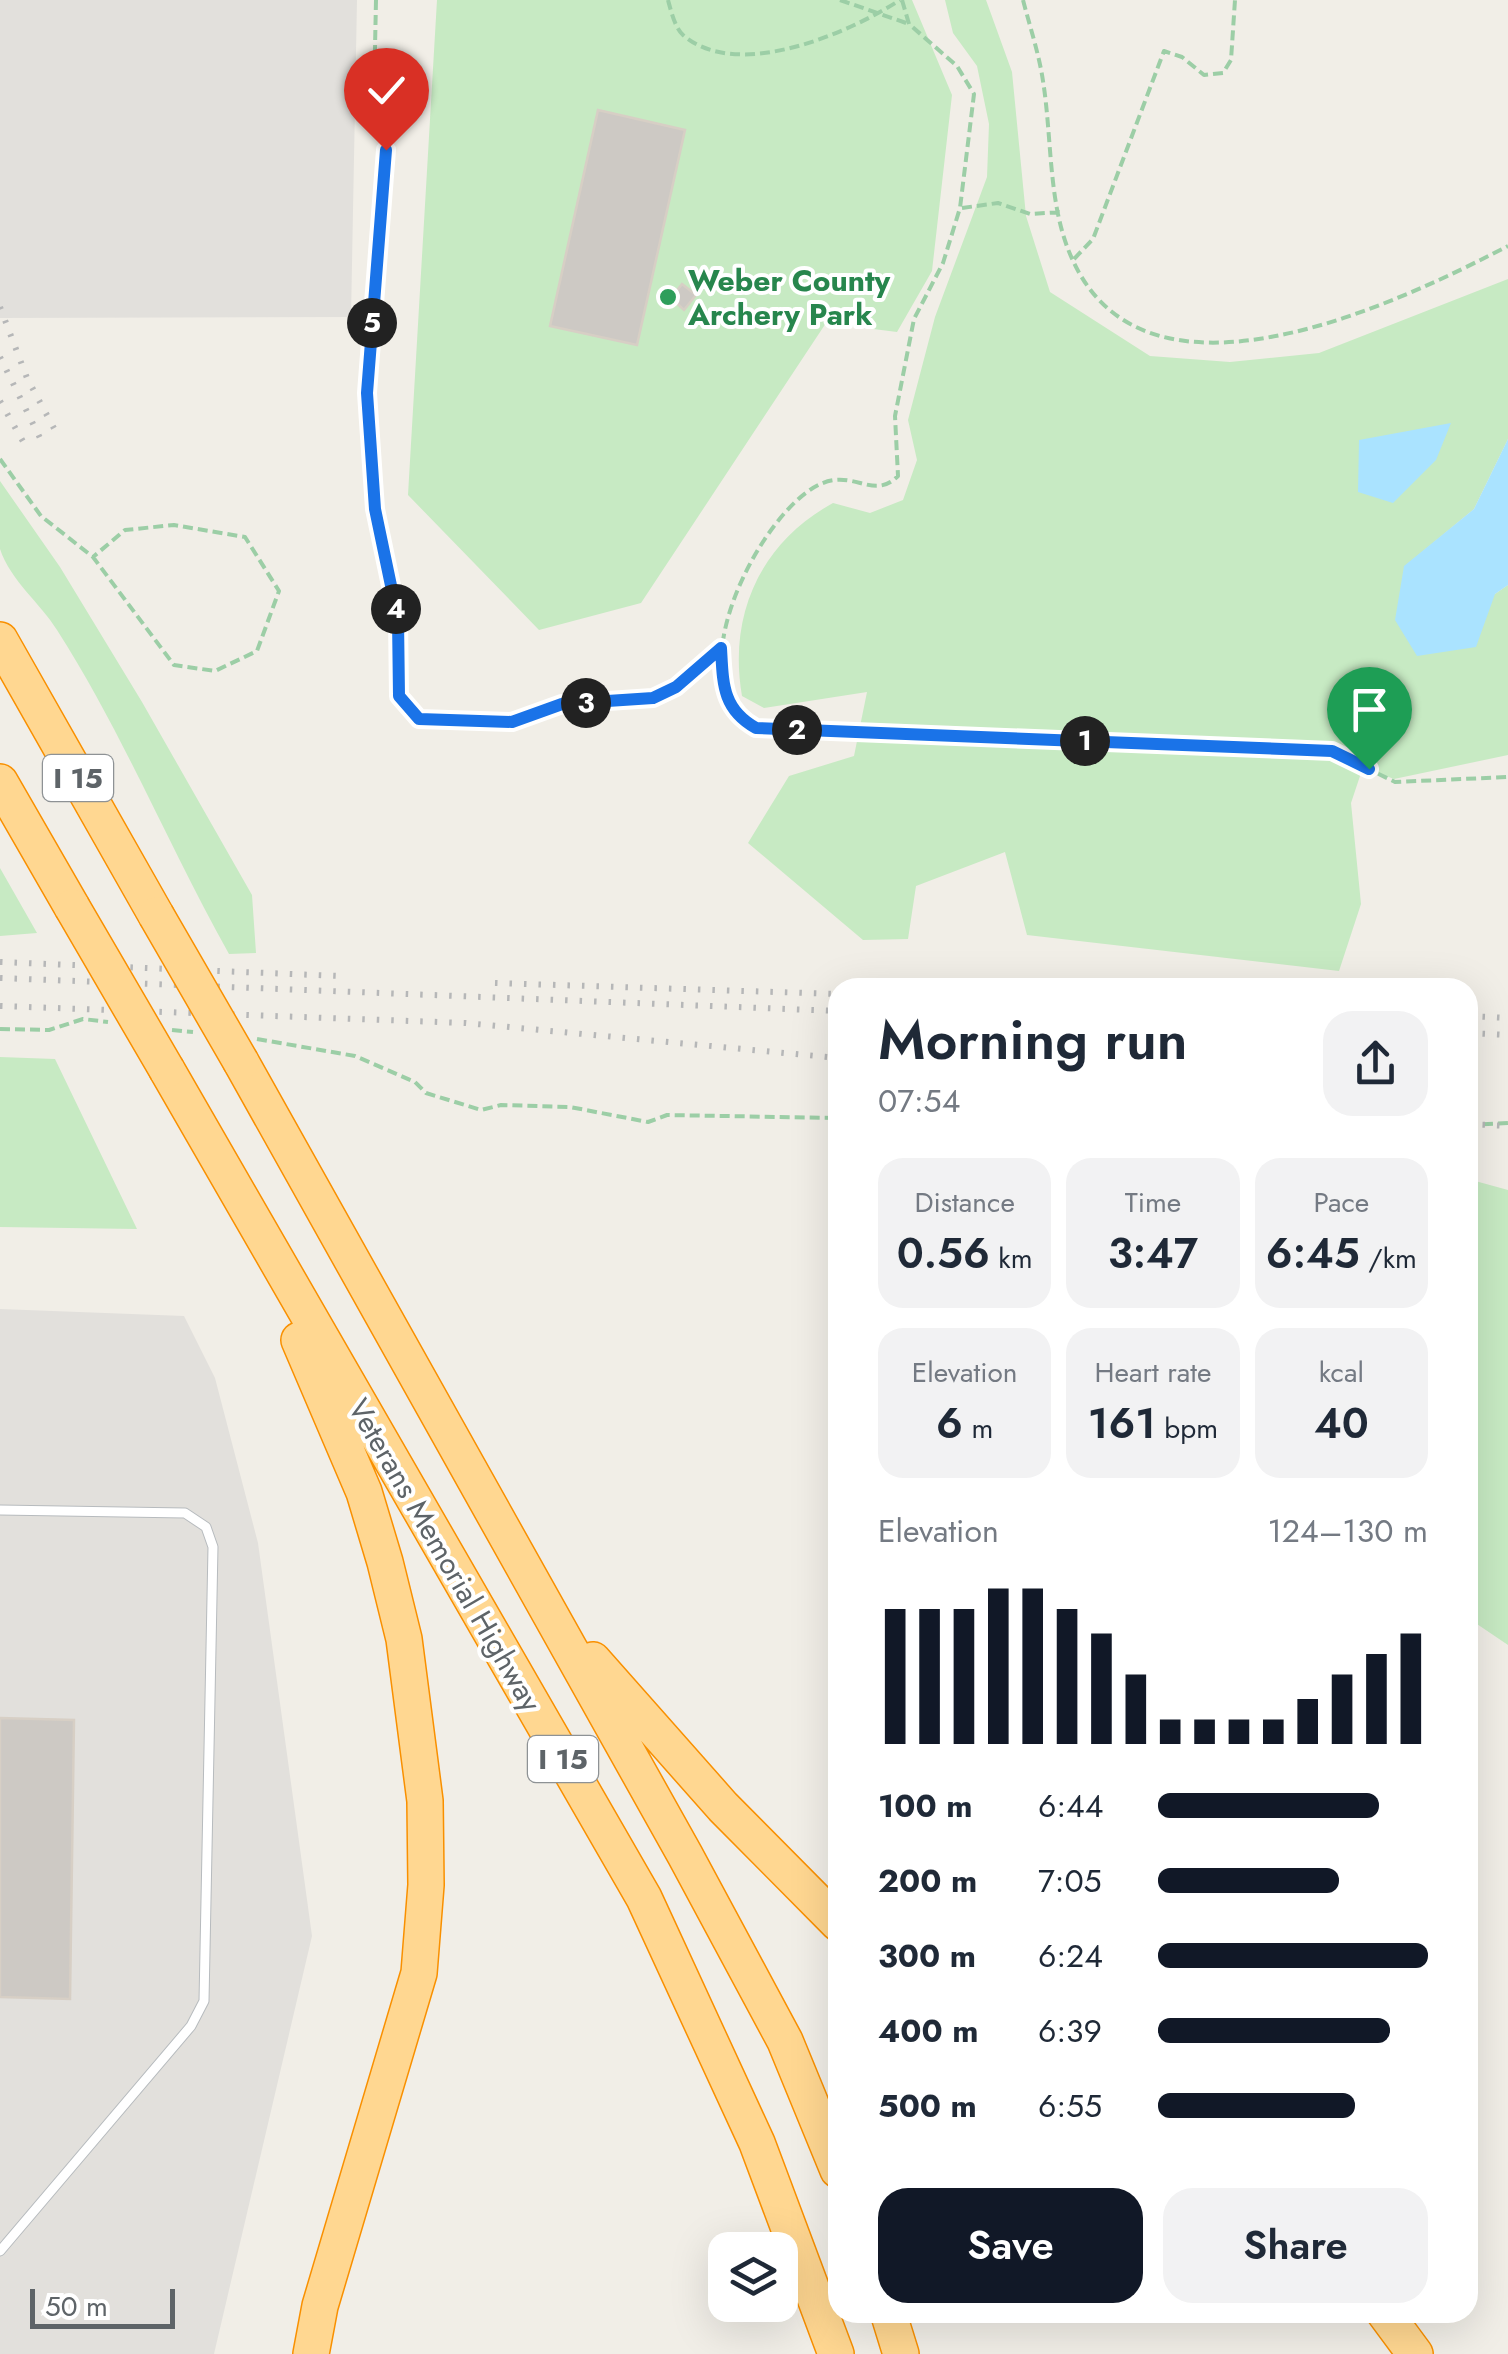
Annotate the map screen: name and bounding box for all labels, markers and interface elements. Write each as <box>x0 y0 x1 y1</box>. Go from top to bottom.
pin <box>344 48 429 151</box>
icon: check <box>359 63 414 118</box>
place label: Weber County Archery Park <box>687 259 891 336</box>
marker: Weber County Archery Park <box>657 286 679 308</box>
pin: 5 <box>347 298 397 348</box>
text: 5 <box>363 302 381 343</box>
pin: 4 <box>371 584 421 634</box>
text: 4 <box>386 588 406 629</box>
pin <box>1327 667 1412 770</box>
pin: 3 <box>561 678 611 728</box>
text: 3 <box>577 682 595 723</box>
icon: arrive <box>1342 682 1397 737</box>
pin: 2 <box>772 705 822 755</box>
text: 2 <box>788 709 806 750</box>
pin: 1 <box>1060 716 1110 766</box>
text: 1 <box>1078 720 1092 761</box>
road number: I 15 <box>43 755 113 801</box>
text: Morning run <box>878 1000 1188 1080</box>
button: share <box>1323 1011 1428 1116</box>
text: 07:54 <box>878 1078 960 1124</box>
text: Distance <box>915 1182 1015 1223</box>
text: Time <box>1125 1182 1181 1223</box>
text: Pace <box>1313 1182 1369 1223</box>
text: 0.56 <box>897 1223 990 1284</box>
text: 3:47 <box>1108 1223 1198 1284</box>
text: 6:45 <box>1266 1223 1360 1284</box>
text: km <box>990 1238 1033 1279</box>
text: /km <box>1360 1238 1417 1279</box>
text: Elevation <box>912 1352 1017 1393</box>
text: Heart rate <box>1095 1352 1211 1393</box>
text: kcal <box>1319 1352 1364 1393</box>
street label: Veterans Memorial Highway <box>338 1391 553 1720</box>
text: 6 <box>936 1393 963 1454</box>
text: 161 <box>1088 1393 1156 1454</box>
text: 40 <box>1314 1393 1369 1454</box>
text: m <box>963 1408 993 1449</box>
text: bpm <box>1156 1408 1218 1449</box>
text: Elevation <box>878 1508 999 1554</box>
text: 124–130 m <box>1267 1508 1428 1554</box>
road number: I 15 <box>528 1736 598 1782</box>
text: 100 m <box>878 1783 973 1829</box>
text: 6:44 <box>1038 1783 1103 1829</box>
text: 200 m <box>878 1858 977 1904</box>
text: 7:05 <box>1038 1858 1102 1904</box>
text: 300 m <box>878 1933 976 1979</box>
text: 6:24 <box>1038 1933 1103 1979</box>
text: 400 m <box>878 2008 979 2054</box>
text: 6:39 <box>1038 2008 1102 2054</box>
text: 500 m <box>878 2083 977 2129</box>
text: 6:55 <box>1038 2083 1102 2129</box>
button: Save <box>878 2188 1143 2303</box>
button: Share <box>1163 2188 1428 2303</box>
map controls <box>708 2232 798 2322</box>
button: layers <box>708 2232 798 2322</box>
scale bar <box>30 2284 175 2328</box>
text: 50 m <box>45 2286 108 2327</box>

